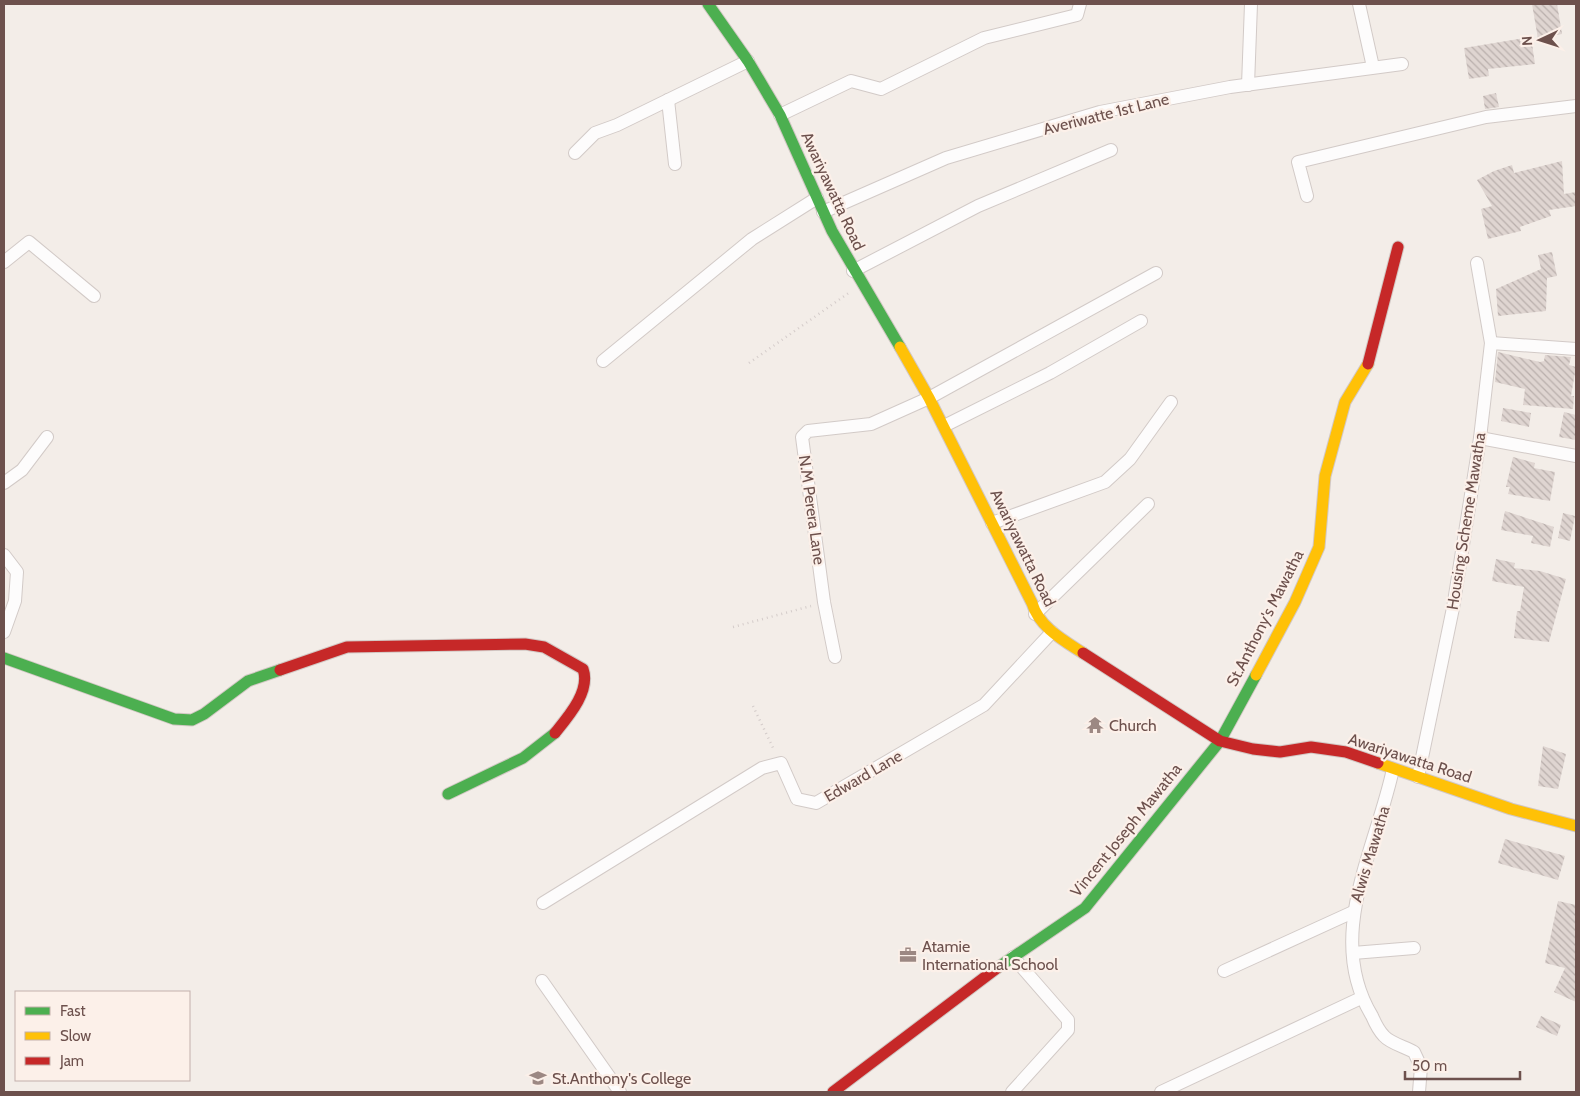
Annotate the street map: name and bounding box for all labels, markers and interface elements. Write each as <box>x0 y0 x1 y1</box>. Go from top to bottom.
north arrow <box>1515 15 1565 65</box>
text: N <box>1518 35 1536 46</box>
street label: Averiwatte 1st Lane <box>1041 89 1171 139</box>
street label: Awariyawatta Road <box>797 129 869 253</box>
street label: Housing Scheme Mawatha <box>1443 431 1489 611</box>
street label: N.M Perera Lane <box>795 454 829 566</box>
street label: Awariyawatta Road <box>986 486 1060 610</box>
street label: St.Anthony's Mawatha <box>1222 547 1308 689</box>
temple icon: Church <box>1085 715 1105 735</box>
place label: Church <box>1109 716 1157 735</box>
street label: Awariyawatta Road <box>1346 729 1474 787</box>
street label: Edward Lane <box>821 746 905 806</box>
street label: Vincent Joseph Mawatha <box>1066 759 1186 900</box>
street label: Alwis Mawatha <box>1346 803 1394 905</box>
place label: Atamie International School <box>922 937 1058 974</box>
office icon: Atamie International School <box>898 945 918 965</box>
legend <box>15 991 190 1081</box>
text: Fast <box>60 1002 85 1020</box>
text: Slow <box>60 1027 91 1045</box>
scale bar <box>1405 1048 1520 1080</box>
text: Jam <box>59 1052 84 1070</box>
text: 50 m <box>1412 1057 1447 1075</box>
school or university icon: St.Anthony's College <box>528 1068 548 1088</box>
place label: St.Anthony's College <box>552 1069 691 1088</box>

